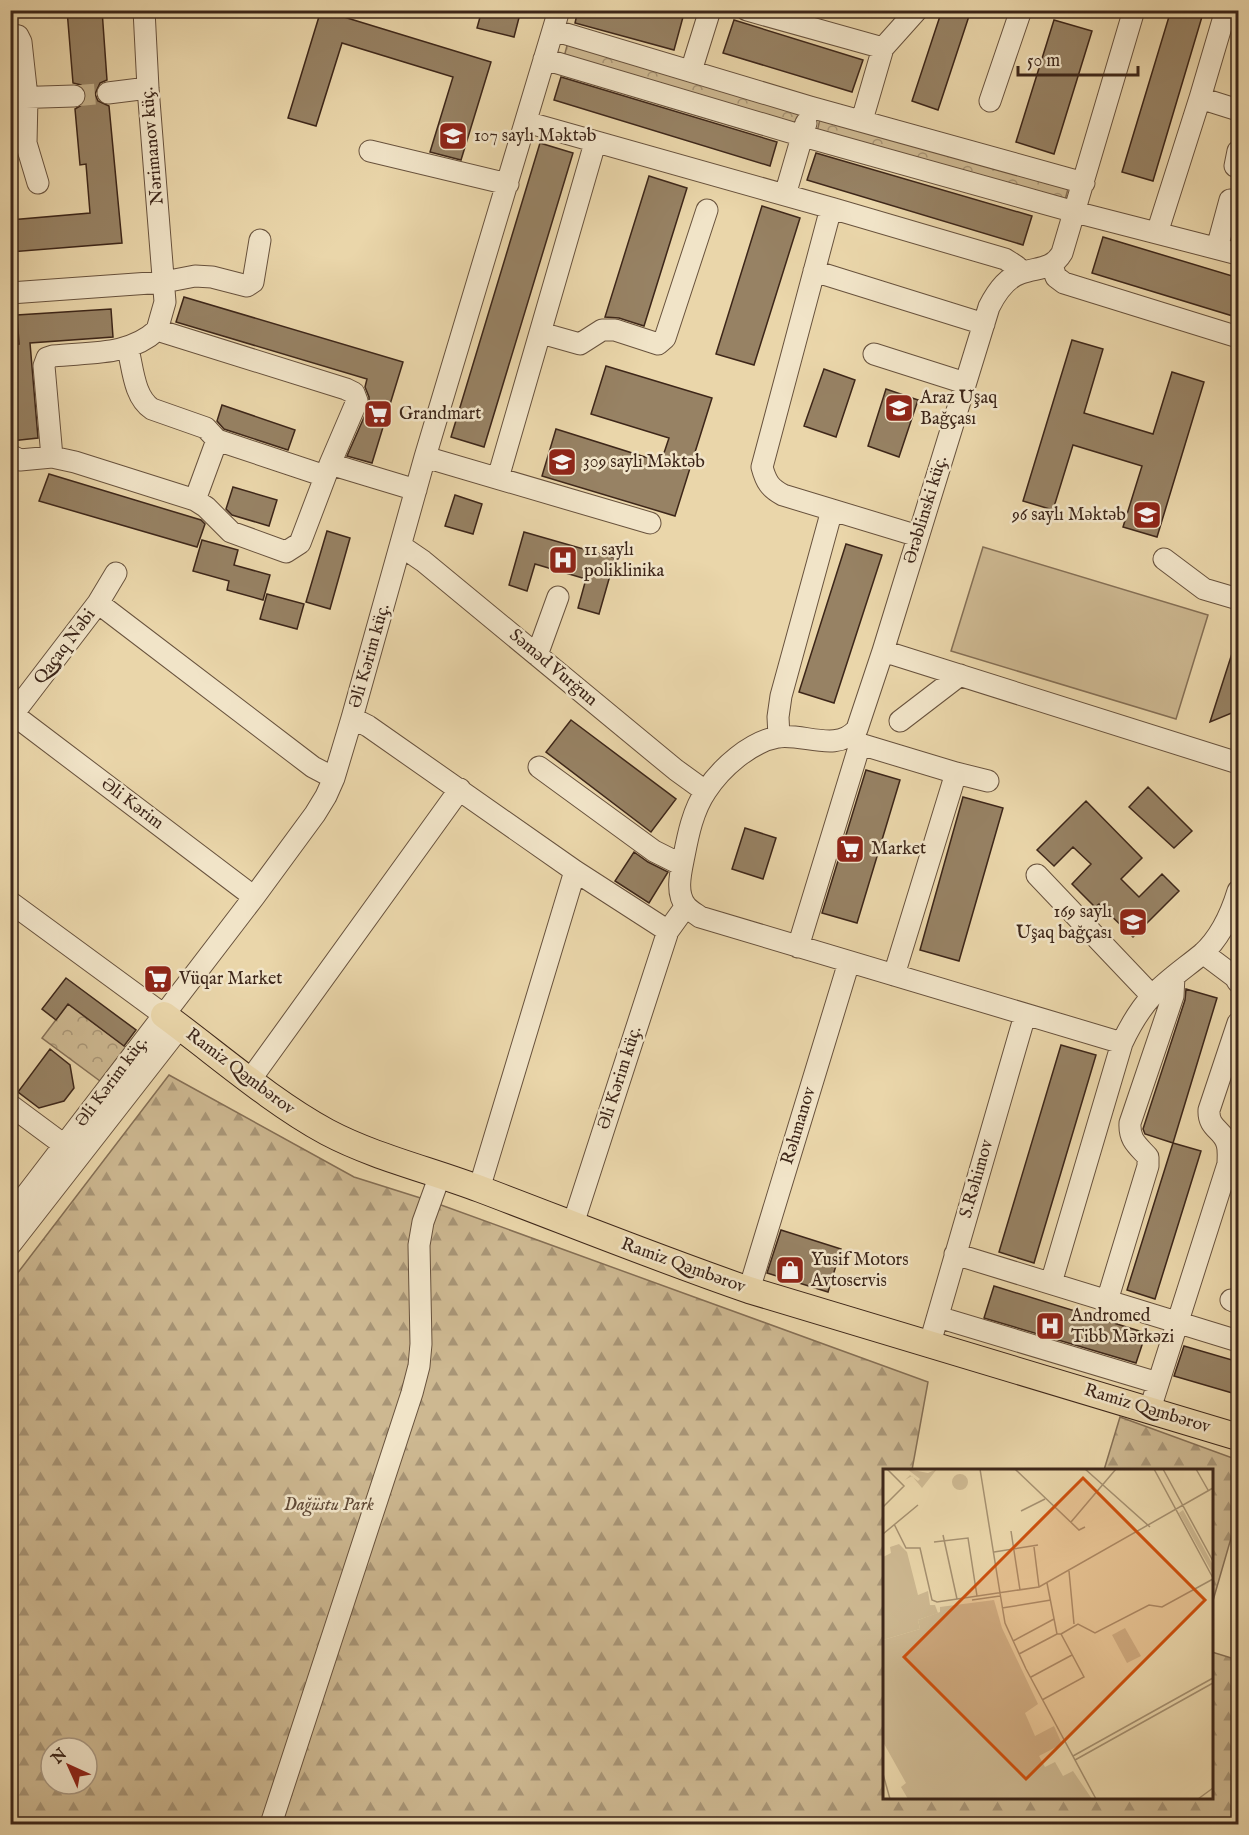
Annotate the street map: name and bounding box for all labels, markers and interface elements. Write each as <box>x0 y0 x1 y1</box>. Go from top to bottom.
scale bar <box>1018 39 1138 77</box>
text: 50 m <box>1027 50 1060 73</box>
street label: Nərimanov küç. <box>136 86 170 206</box>
school or university icon: 107 saylı Məktəb <box>437 120 469 152</box>
place label: 107 saylı Məktəb <box>474 125 597 148</box>
place label: Araz Uşaq Bağçası <box>919 387 998 431</box>
school or university icon: Araz Uşaq Bağçası <box>883 392 915 424</box>
supermarket icon: Grandmart <box>362 398 394 430</box>
place label: Grandmart <box>399 403 481 426</box>
school or university icon: 309 saylı Məktəb <box>546 446 578 478</box>
place label: 309 saylı Məktəb <box>583 451 705 474</box>
street label: Ərəblinski küç. <box>899 453 953 567</box>
school or university icon: 96 saylı Məktəb <box>1131 499 1163 531</box>
place label: 96 saylı Məktəb <box>1011 504 1126 527</box>
place label: 11 saylı poliklinika <box>584 539 665 583</box>
hospital icon: 11 saylı poliklinika <box>547 544 579 576</box>
street label: Əli Kərim küç. <box>344 601 396 711</box>
street label: Qaçaq Nəbi <box>29 604 101 689</box>
street label: Səməd Vurğun <box>504 624 602 712</box>
street label: Əli Kərim <box>96 773 168 835</box>
supermarket icon: Market <box>834 833 866 865</box>
place label: Market <box>871 838 926 861</box>
place label: 169 saylı Uşaq bağçası <box>1016 901 1112 945</box>
school or university icon: 169 saylı Uşaq bağçası <box>1117 906 1149 938</box>
supermarket icon: Vüqar Market <box>142 963 174 995</box>
place label: Vüqar Market <box>178 968 282 991</box>
street label: Ramiz Qəmbərov <box>181 1023 300 1121</box>
street label: Əli Kərim küç. <box>592 1023 648 1133</box>
street label: Əli Kərim küç. <box>70 1032 154 1132</box>
street label: Rəhmanov <box>776 1083 822 1168</box>
street label: S.Rəhimov <box>955 1136 999 1221</box>
street label: Ramiz Qəmbərov <box>618 1233 749 1299</box>
place label: Yusif Motors Avtoservis <box>810 1249 909 1293</box>
shop icon: Yusif Motors Avtoservis <box>774 1254 806 1286</box>
place label: Andromed Tibb Mərkəzi <box>1070 1305 1174 1349</box>
hospital icon: Andromed Tibb Mərkəzi <box>1034 1310 1066 1342</box>
street label: Ramiz Qəmbərov <box>1081 1379 1214 1439</box>
inset map <box>883 1469 1213 1799</box>
park label: Dağüstu Park <box>284 1494 374 1517</box>
north arrow <box>39 1736 99 1796</box>
text: N <box>47 1745 72 1769</box>

